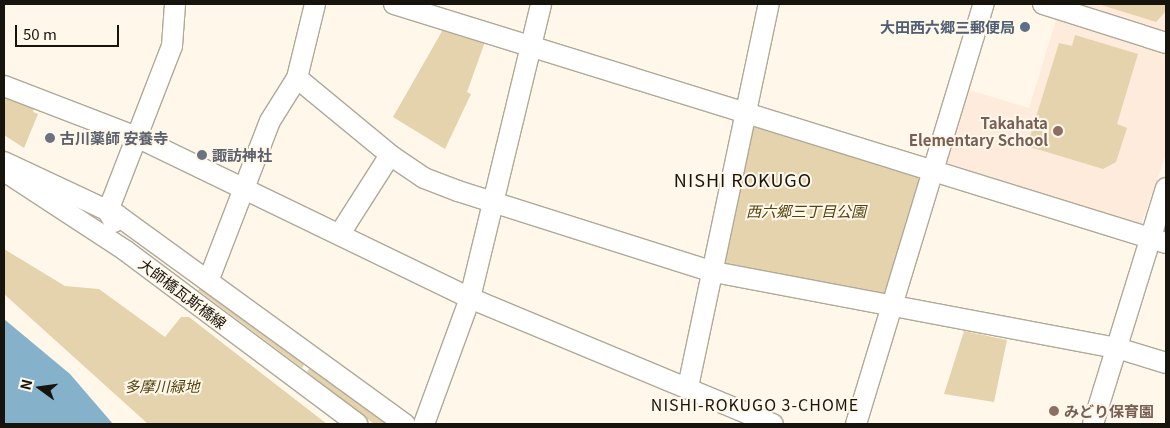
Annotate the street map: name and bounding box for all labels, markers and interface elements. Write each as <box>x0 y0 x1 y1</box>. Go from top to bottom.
scale bar <box>18 15 121 47</box>
place label: 大田西六郷三郵便局 <box>880 18 1015 36</box>
marker: 大田西六郷三郵便局 <box>1019 21 1031 33</box>
text: 50 m <box>23 23 57 44</box>
place label: Takahata Elementary School <box>909 113 1048 148</box>
marker: Takahata Elementary School <box>1052 125 1064 137</box>
place label: 古川薬師 安養寺 <box>60 129 168 147</box>
marker: 古川薬師 安養寺 <box>44 132 56 144</box>
place label: 諏訪神社 <box>212 146 272 164</box>
marker: 諏訪神社 <box>196 149 208 161</box>
district label: NISHI ROKUGO <box>672 168 814 190</box>
park label: 西六郷三丁目公園 <box>746 202 866 220</box>
street label: 大師橋瓦斯橋線 <box>136 254 230 332</box>
north arrow <box>15 363 65 413</box>
text: N <box>14 377 36 392</box>
park label: 多摩川緑地 <box>125 377 199 395</box>
district label: NISHI-ROKUGO 3-CHOME <box>648 394 862 414</box>
place label: みどり保育園 <box>1064 402 1154 420</box>
marker: みどり保育園 <box>1048 405 1060 417</box>

